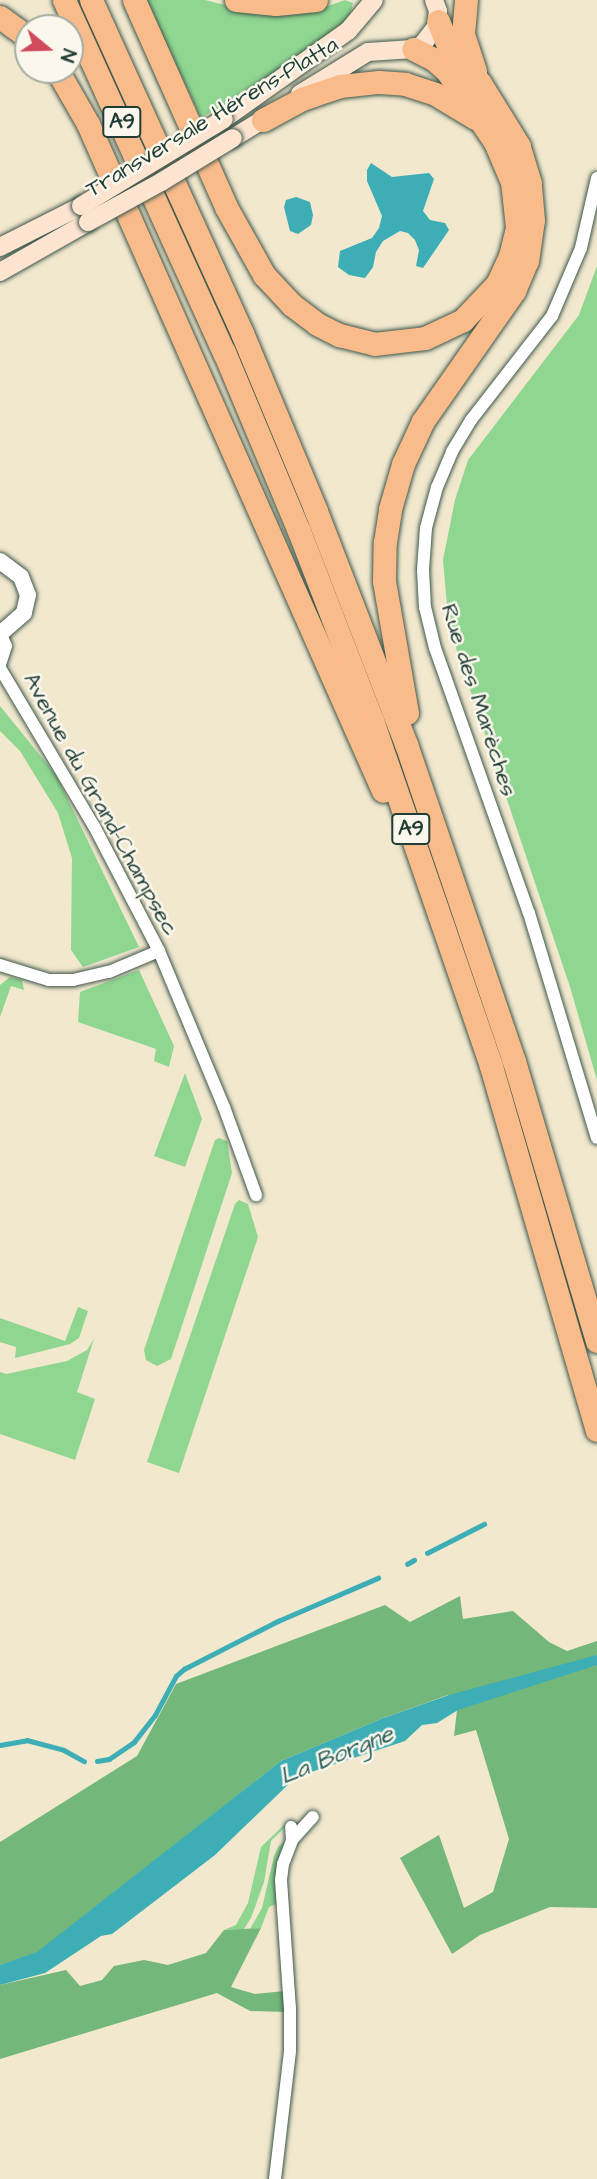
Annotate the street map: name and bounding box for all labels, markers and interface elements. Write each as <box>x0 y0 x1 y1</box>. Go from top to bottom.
north arrow <box>14 14 84 84</box>
street label: Transversale Hérens-Platta <box>81 31 343 203</box>
text: N <box>53 45 82 65</box>
road number: A9 <box>101 104 143 140</box>
street label: Rue des Marèches <box>435 600 523 800</box>
street label: Avenue du Grand-Champsec <box>17 668 185 940</box>
road number: A9 <box>390 812 432 846</box>
water label: La Borgne <box>276 1720 398 1792</box>

